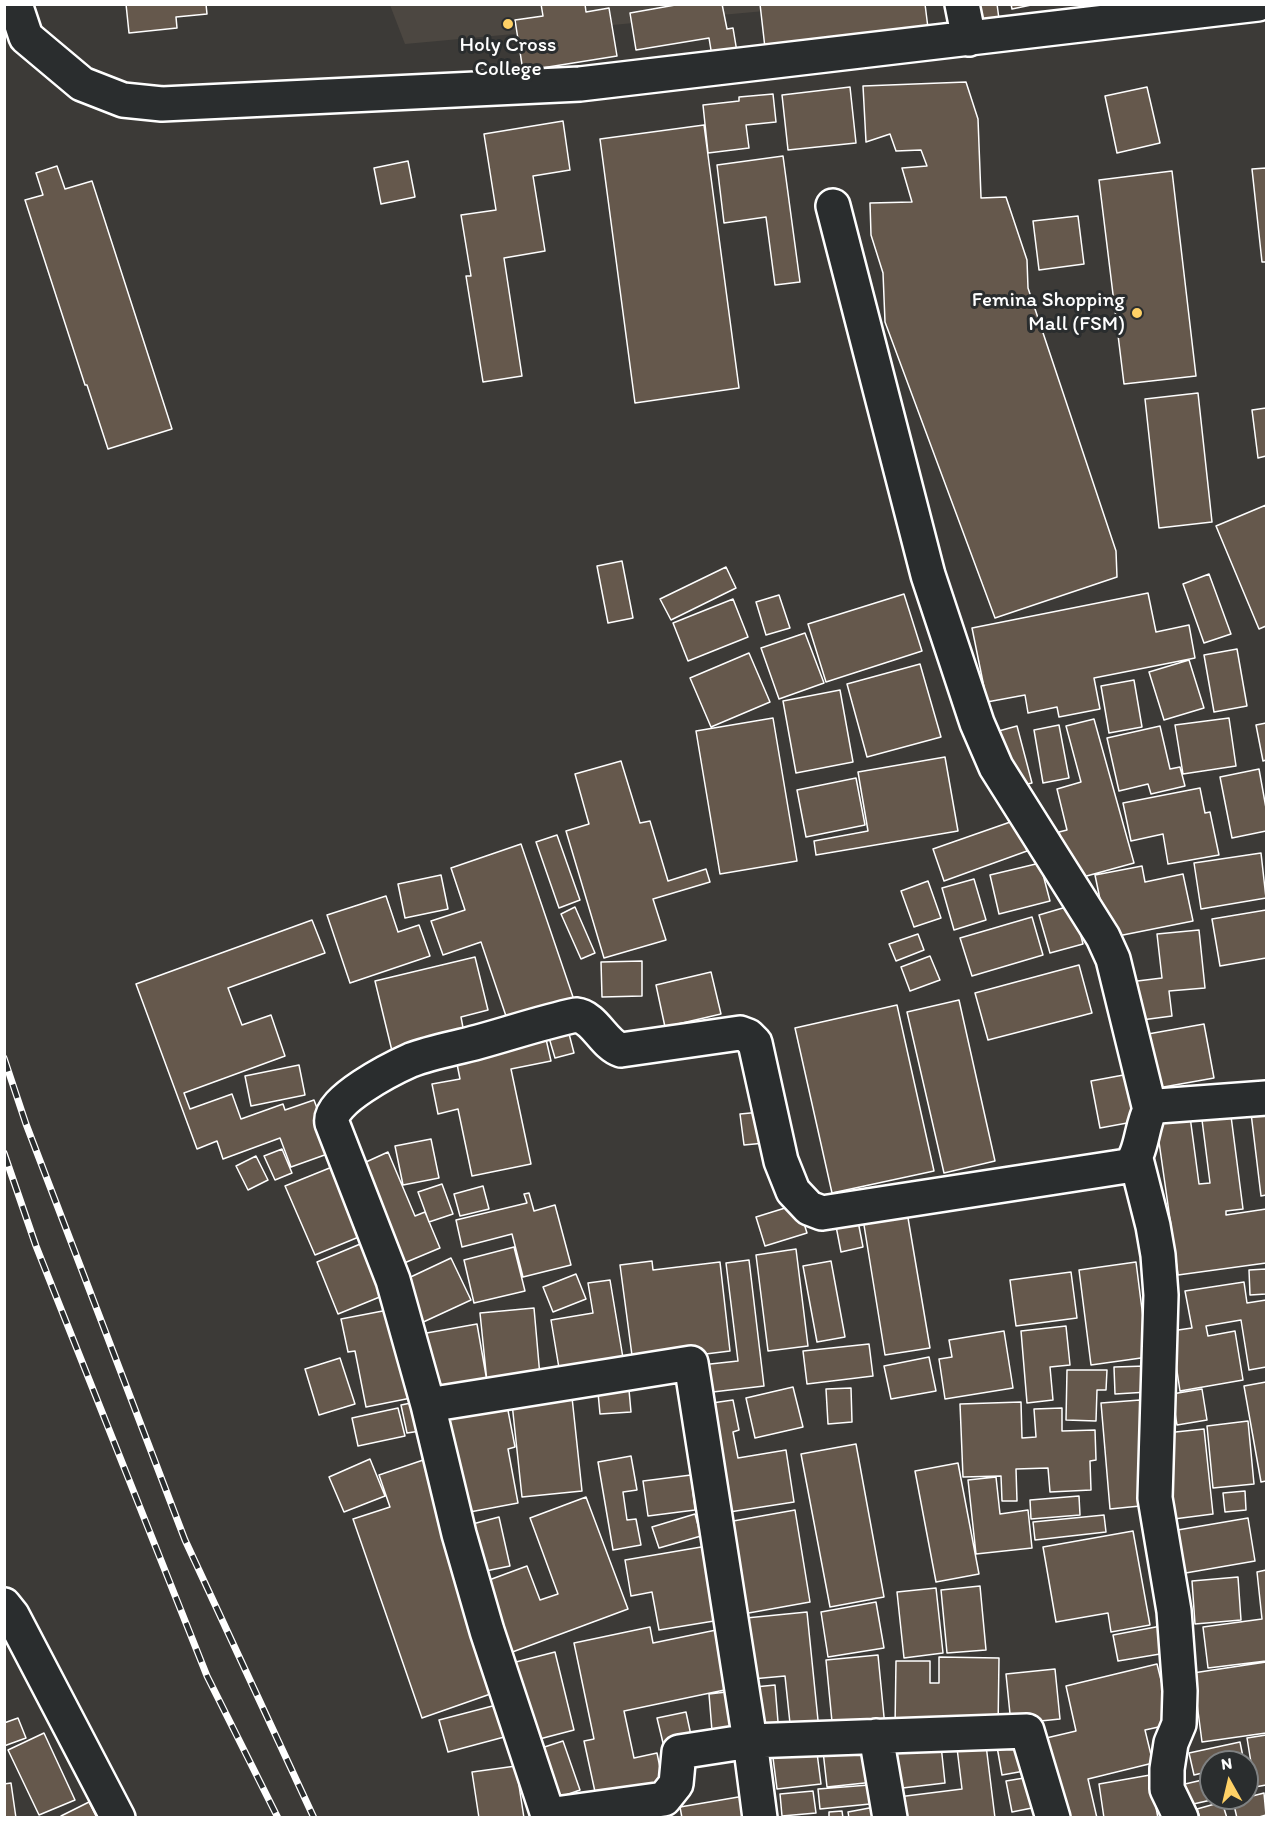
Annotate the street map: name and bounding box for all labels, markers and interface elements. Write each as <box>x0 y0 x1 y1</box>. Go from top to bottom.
marker: Holy Cross College <box>501 17 515 31</box>
place label: Holy Cross College <box>460 33 556 83</box>
place label: Femina Shopping Mall (FSM) <box>972 288 1125 338</box>
marker: Femina Shopping Mall (FSM) <box>1130 306 1144 320</box>
north arrow <box>1199 1750 1259 1810</box>
text: N <box>1220 1754 1233 1774</box>

